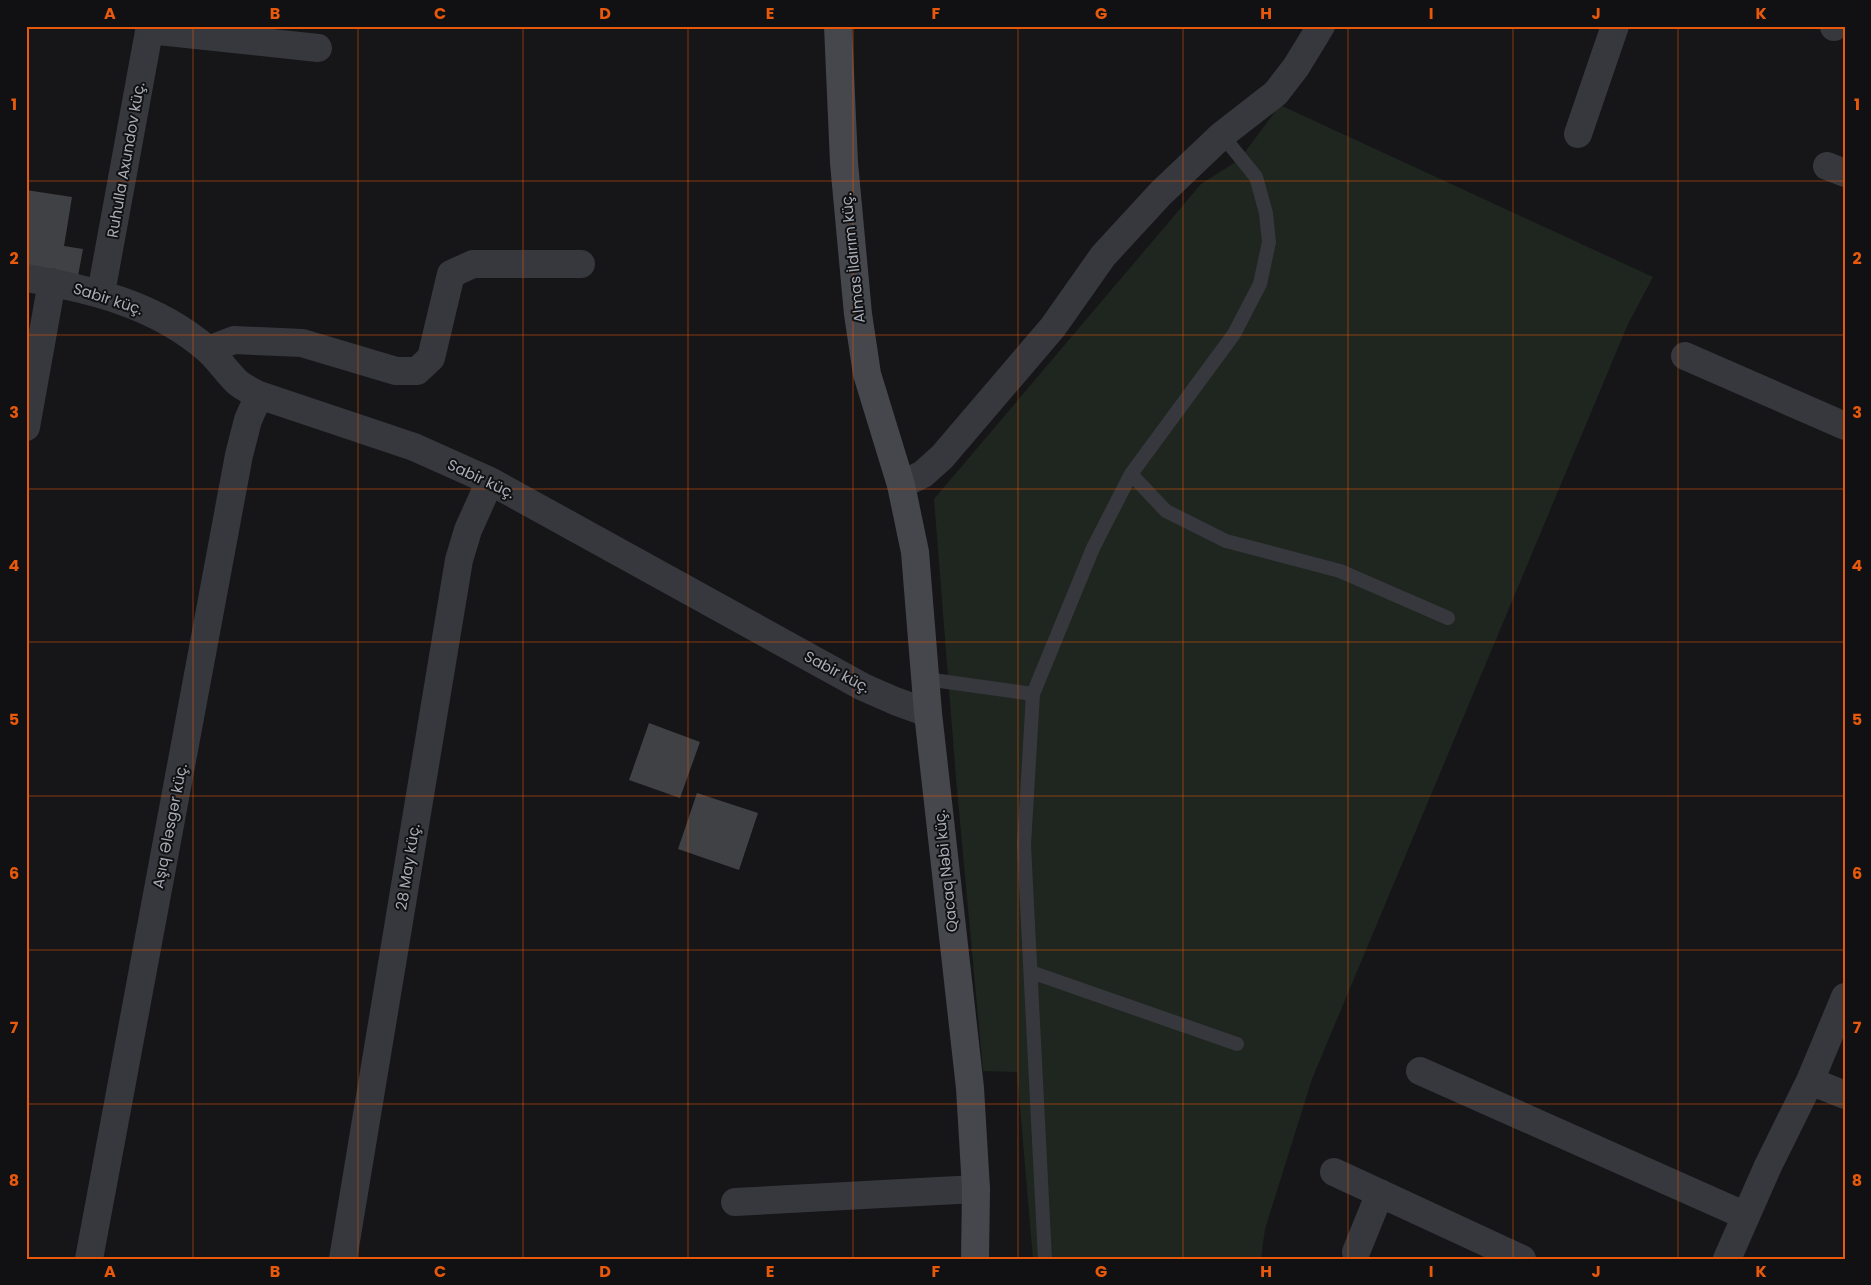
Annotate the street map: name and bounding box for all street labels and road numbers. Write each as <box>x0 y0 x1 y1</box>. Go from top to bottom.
street label: Ruhulla Axundov küç. <box>101 80 150 239</box>
street label: Almas İldırım küç. <box>835 192 870 324</box>
street label: Sabir küç. <box>71 277 146 320</box>
street label: Sabir küç. <box>444 454 518 503</box>
street label: Sabir küç. <box>801 645 874 698</box>
street label: Aşıq Ələsgər küç. <box>147 762 192 890</box>
street label: Qacaq Nəbi küç. <box>929 809 962 933</box>
street label: 28 May küç. <box>390 822 425 912</box>

